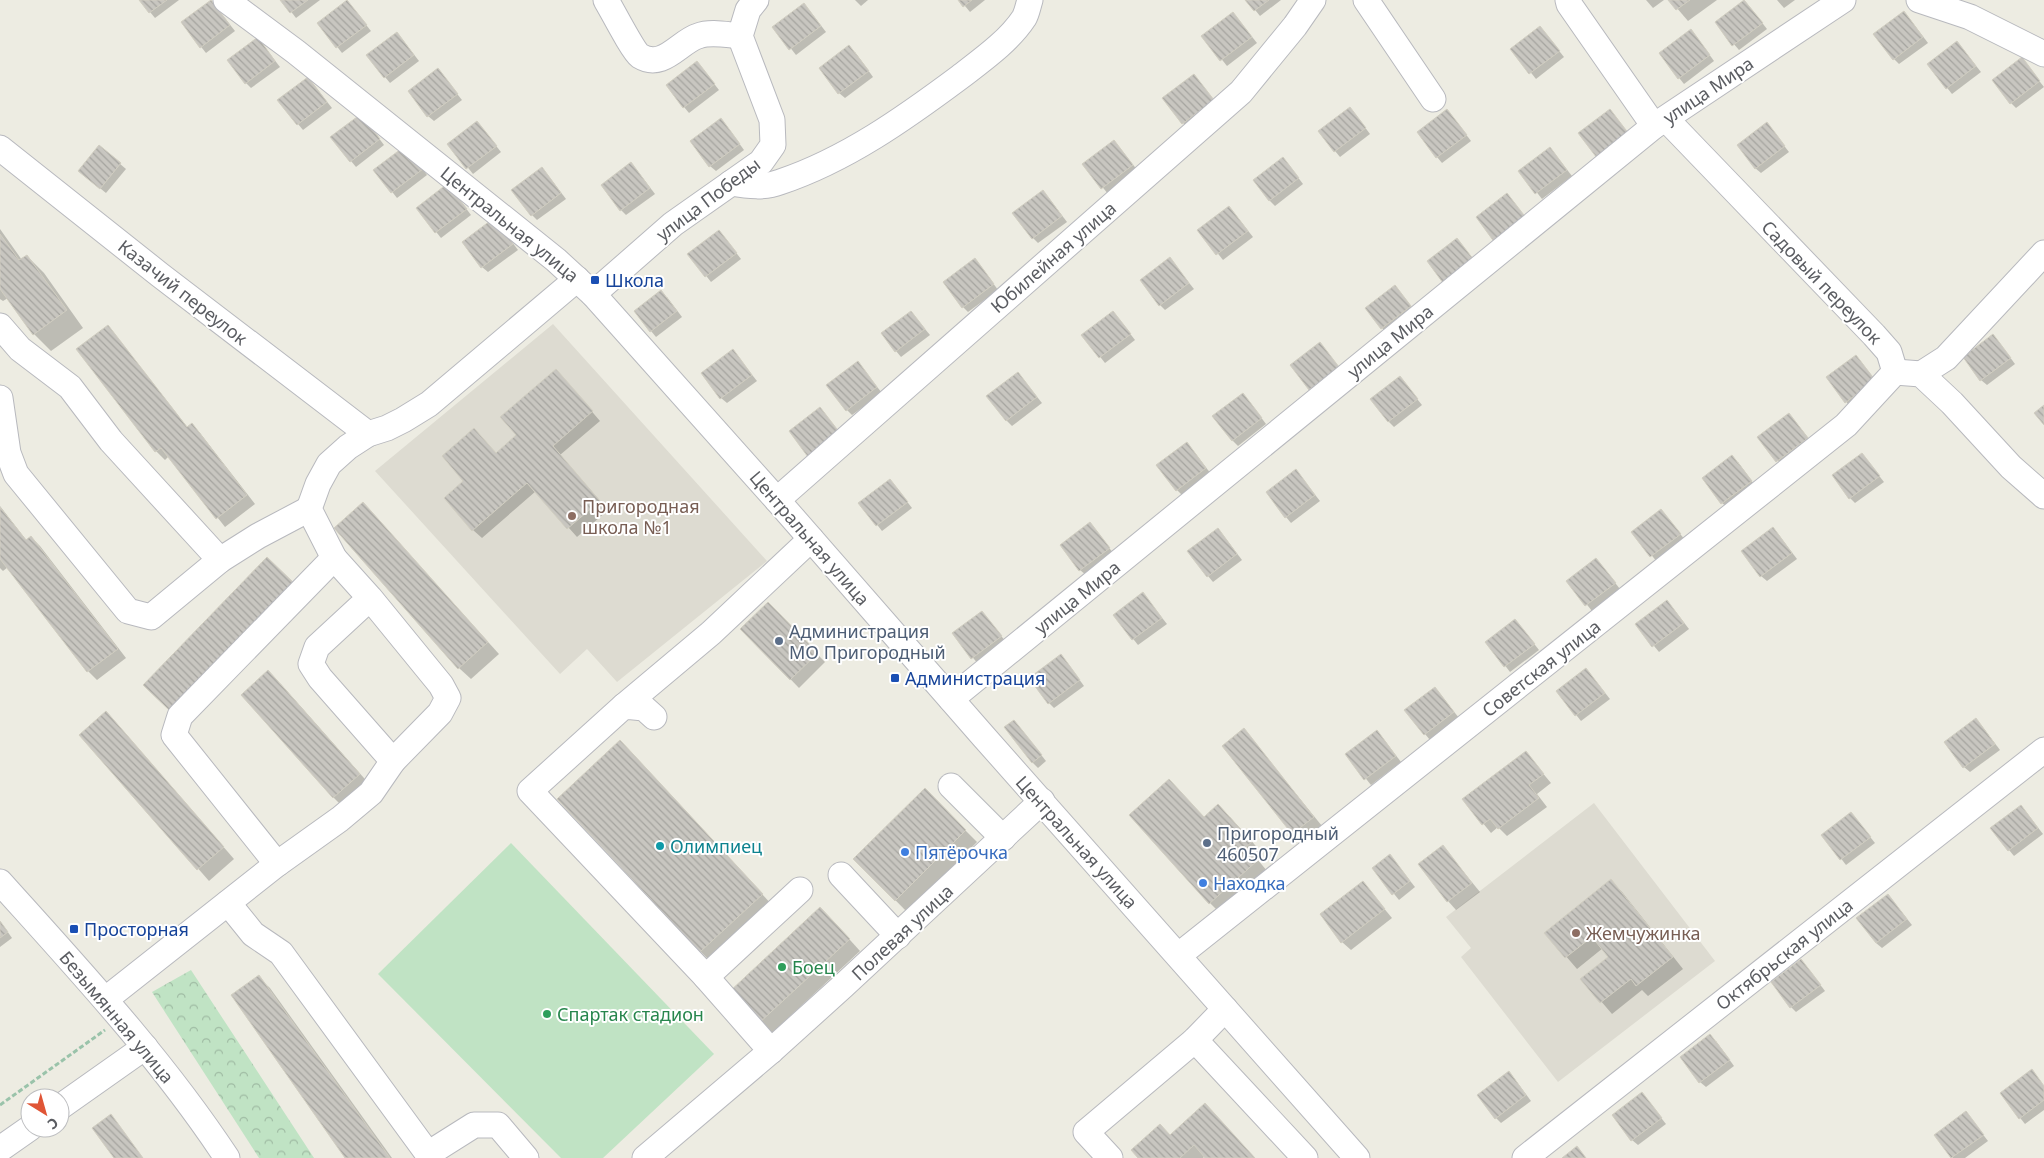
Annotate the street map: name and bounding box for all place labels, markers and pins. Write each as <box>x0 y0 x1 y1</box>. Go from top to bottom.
place label: Школа <box>605 268 664 292</box>
marker: Школа <box>589 274 601 286</box>
place label: Пригородная школа №1 <box>582 494 700 539</box>
marker: Пригородная школа №1 <box>566 510 578 522</box>
place label: Администрация МО Пригородный <box>789 619 946 664</box>
marker: Администрация МО Пригородный <box>773 635 785 647</box>
place label: Администрация <box>905 666 1045 690</box>
marker: Администрация <box>889 672 901 684</box>
place label: Пригородный 460507 <box>1217 821 1339 866</box>
place label: Олимпиец <box>670 834 762 858</box>
marker: Пригородный 460507 <box>1201 837 1213 849</box>
marker: Олимпиец <box>654 840 666 852</box>
place label: Пятёрочка <box>915 840 1008 864</box>
marker: Пятёрочка <box>899 846 911 858</box>
place label: Находка <box>1213 871 1286 895</box>
marker: Находка <box>1197 877 1209 889</box>
place label: Просторная <box>84 917 189 941</box>
place label: Жемчужинка <box>1586 921 1701 945</box>
marker: Просторная <box>68 923 80 935</box>
marker: Жемчужинка <box>1570 927 1582 939</box>
place label: Боец <box>792 955 835 979</box>
marker: Боец <box>776 961 788 973</box>
place label: Спартак стадион <box>557 1002 704 1026</box>
marker: Спартак стадион <box>541 1008 553 1020</box>

